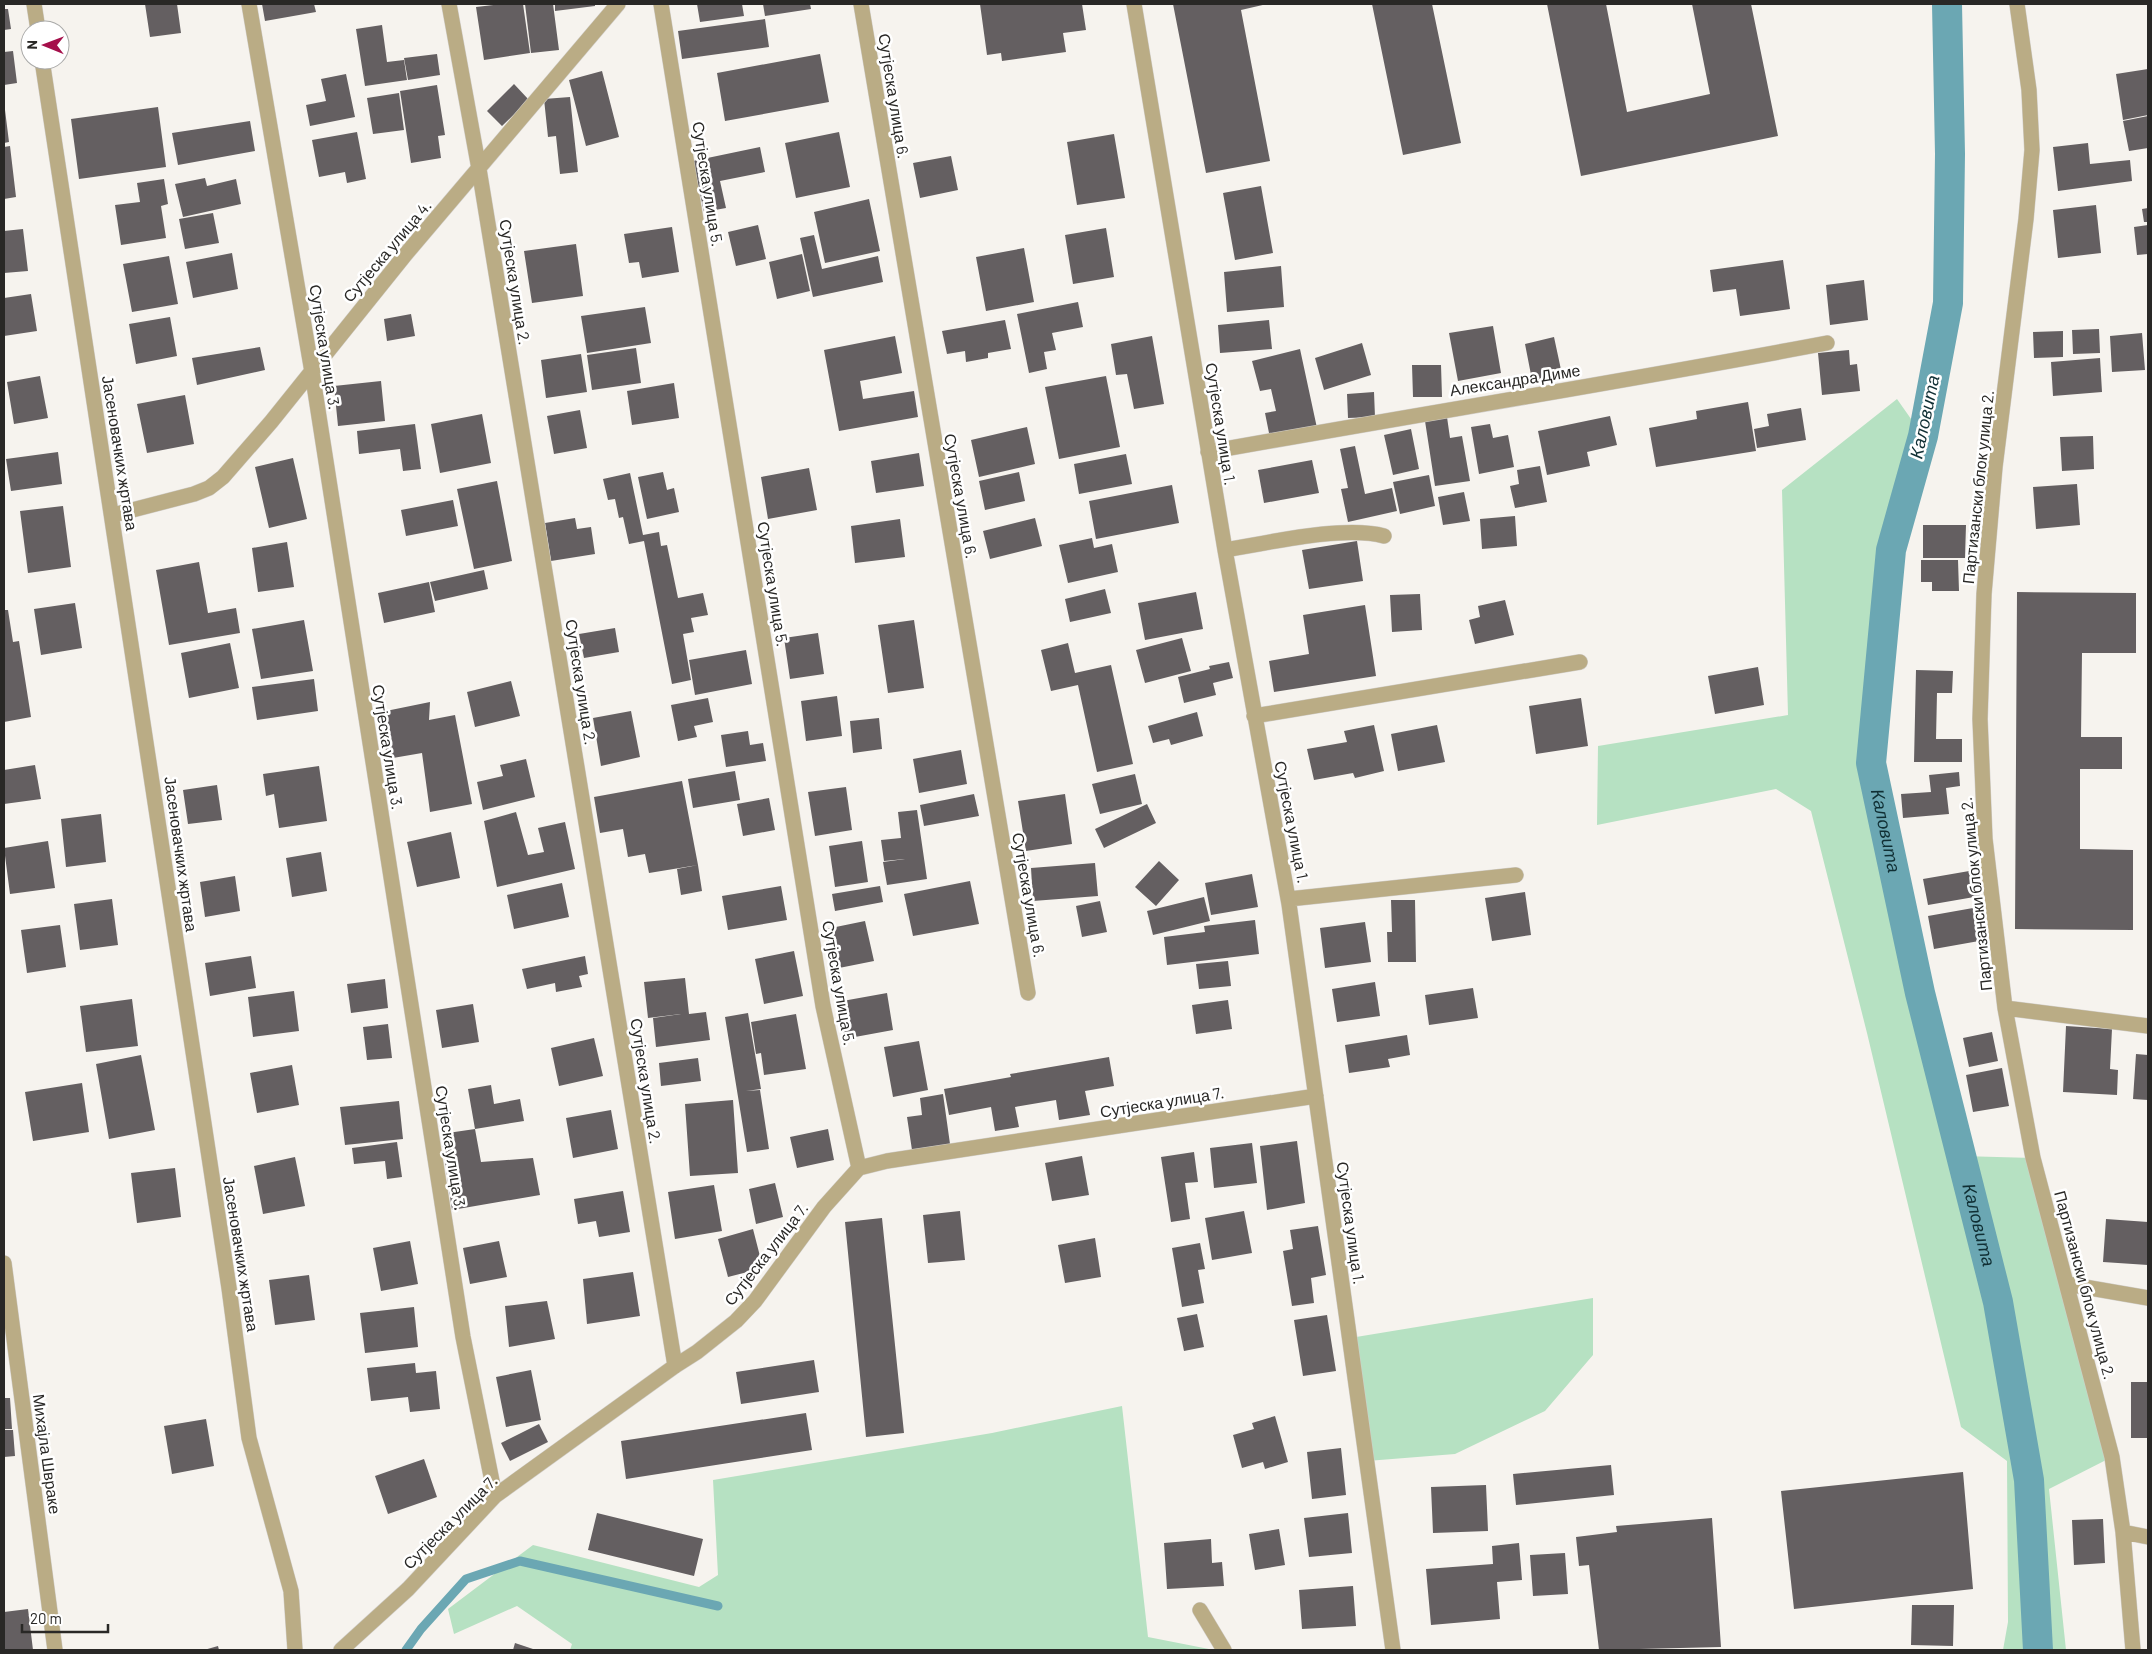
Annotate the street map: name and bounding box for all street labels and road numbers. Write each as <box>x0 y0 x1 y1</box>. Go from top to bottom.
street label: Сутјеска улица 6. <box>875 32 914 160</box>
street label: Сутјеска улица 5. <box>689 120 728 248</box>
street label: Сутјеска улица 4. <box>338 196 435 306</box>
street label: Сутјеска улица 2. <box>496 218 535 346</box>
street label: Сутјеска улица 3. <box>306 283 345 411</box>
street label: Александра Диме <box>1448 360 1582 399</box>
street label: Сутјеска улица 1. <box>1202 361 1241 487</box>
street label: Јасеновачких жртава <box>99 374 142 532</box>
street label: Партизански блок улица 2. <box>1958 389 1997 585</box>
street label: Сутјеска улица 6. <box>941 432 982 560</box>
street label: Сутјеска улица 5. <box>754 520 793 648</box>
street label: Сутјеска улица 2. <box>562 618 601 746</box>
street label: Сутјеска улица 3. <box>369 683 408 811</box>
street label: Сутјеска улица 1. <box>1271 759 1314 885</box>
street label: Јасеновачких жртава <box>161 775 202 933</box>
street label: Партизански блок улица 2. <box>1956 796 1995 992</box>
street label: Сутјеска улица 6. <box>1009 831 1050 959</box>
street label: Сутјеска улица 5. <box>819 919 860 1047</box>
street label: Сутјеска улица 2. <box>627 1017 666 1145</box>
street label: Сутјеска улица 7. <box>1099 1082 1225 1121</box>
street label: Сутјеска улица 3. <box>432 1084 471 1212</box>
street label: Сутјеска улица 1. <box>1333 1160 1370 1286</box>
street label: Јасеновачких жртава <box>220 1175 263 1333</box>
street label: Партизански блок улица 2. <box>2051 1188 2120 1381</box>
street label: Сутјеска улица 7. <box>720 1198 812 1309</box>
street label: Михајла Швраке <box>30 1393 65 1515</box>
street label: Сутјеска улица 7. <box>399 1471 501 1573</box>

